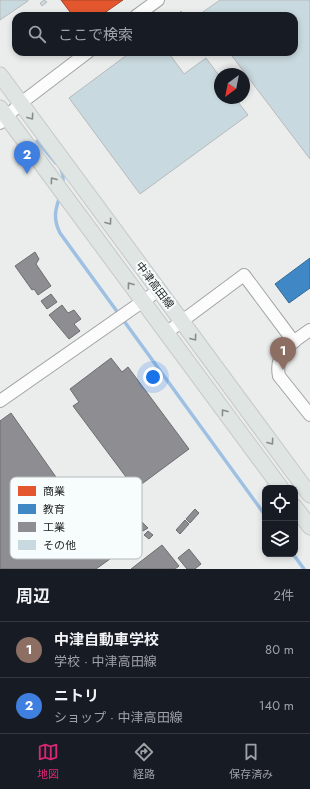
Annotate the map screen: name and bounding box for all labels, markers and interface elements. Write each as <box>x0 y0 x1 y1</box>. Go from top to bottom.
search box <box>12 12 298 56</box>
icon: search <box>26 23 48 45</box>
text: ここで検索 <box>58 24 133 46</box>
north arrow <box>214 68 250 104</box>
one-way arrow <box>27 113 34 120</box>
pin: 2 <box>14 141 40 174</box>
one-way arrow <box>51 178 58 185</box>
one-way arrow <box>104 218 112 225</box>
street label: 中津高田線 <box>132 258 178 312</box>
one-way arrow <box>128 282 135 289</box>
one-way arrow <box>189 333 196 340</box>
pin: 1 <box>270 337 296 370</box>
your location <box>143 367 163 387</box>
one-way arrow <box>222 409 229 416</box>
one-way arrow <box>267 438 274 445</box>
legend <box>10 477 142 559</box>
text: 商業 <box>43 483 65 499</box>
map controls <box>262 485 298 557</box>
button: locate <box>262 485 298 521</box>
text: 教育 <box>43 501 65 517</box>
text: 工業 <box>43 519 65 535</box>
button: layers <box>262 521 298 557</box>
text: その他 <box>43 537 76 553</box>
text: 周辺 <box>16 584 50 608</box>
text: 2件 <box>274 586 294 605</box>
text: 中津自動車学校 <box>54 629 159 651</box>
text: 1 <box>26 640 32 659</box>
text: 80 m <box>265 640 294 659</box>
text: 学校 · 中津高田線 <box>54 652 157 671</box>
text: ニトリ <box>54 685 99 707</box>
text: 2 <box>25 696 33 715</box>
text: 140 m <box>259 696 294 715</box>
text: ショップ · 中津高田線 <box>54 708 183 727</box>
tab: 地図 <box>37 741 59 782</box>
tab: 経路 <box>133 741 155 782</box>
tab: 保存済み <box>229 741 273 782</box>

